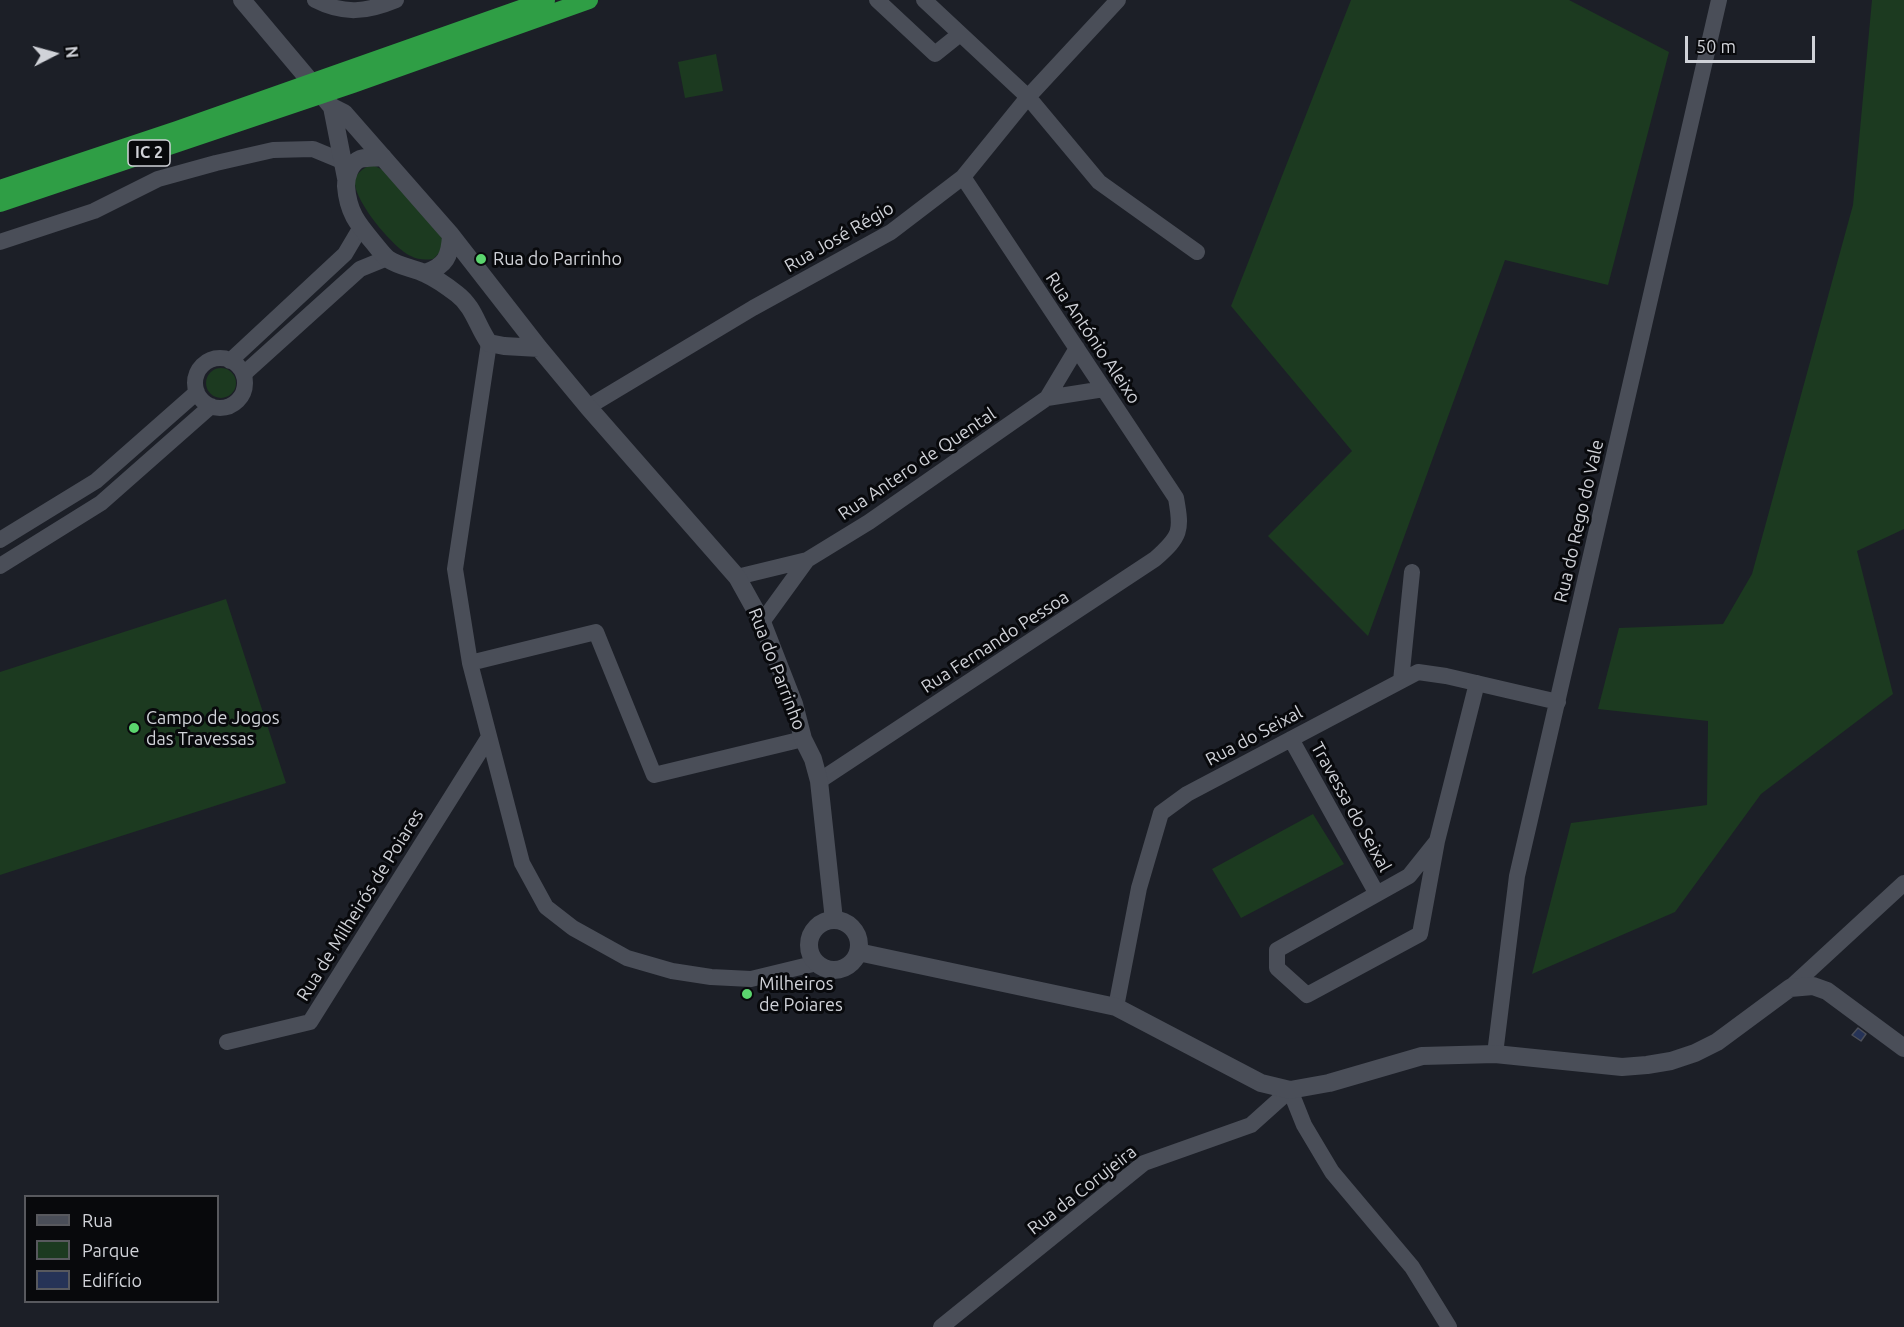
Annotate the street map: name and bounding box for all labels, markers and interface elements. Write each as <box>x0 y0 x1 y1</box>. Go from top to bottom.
north arrow <box>24 24 84 84</box>
scale bar <box>1688 24 1818 62</box>
text: 50 m <box>1696 36 1736 56</box>
text: N <box>62 45 81 59</box>
road number: IC 2 <box>128 140 170 166</box>
street label: Rua José Régio <box>781 197 897 277</box>
place label: Rua do Parrinho <box>493 248 622 270</box>
marker: Rua do Parrinho <box>474 252 488 266</box>
street label: Rua António Aleixo <box>1041 268 1145 408</box>
street label: Rua Antero de Quental <box>834 403 1000 525</box>
street label: Rua do Rego do Vale <box>1550 438 1608 604</box>
street label: Rua Fernando Pessoa <box>917 586 1073 698</box>
street label: Rua do Parrinho <box>744 605 810 733</box>
street label: Rua do Seixal <box>1202 701 1306 771</box>
place label: Campo de Jogos das Travessas <box>146 707 280 750</box>
marker: Campo de Jogos das Travessas <box>127 721 141 735</box>
street label: Travessa do Seixal <box>1306 738 1396 876</box>
street label: Rua de Milheirós de Poiares <box>292 805 428 1005</box>
place label: Milheiros de Poiares <box>759 973 843 1016</box>
marker: Milheiros de Poiares <box>740 987 754 1001</box>
street label: Rua da Corujeira <box>1023 1141 1141 1239</box>
legend <box>24 1195 219 1303</box>
text: Rua <box>82 1210 113 1230</box>
text: Parque <box>82 1240 139 1260</box>
text: Edifício <box>82 1270 142 1290</box>

